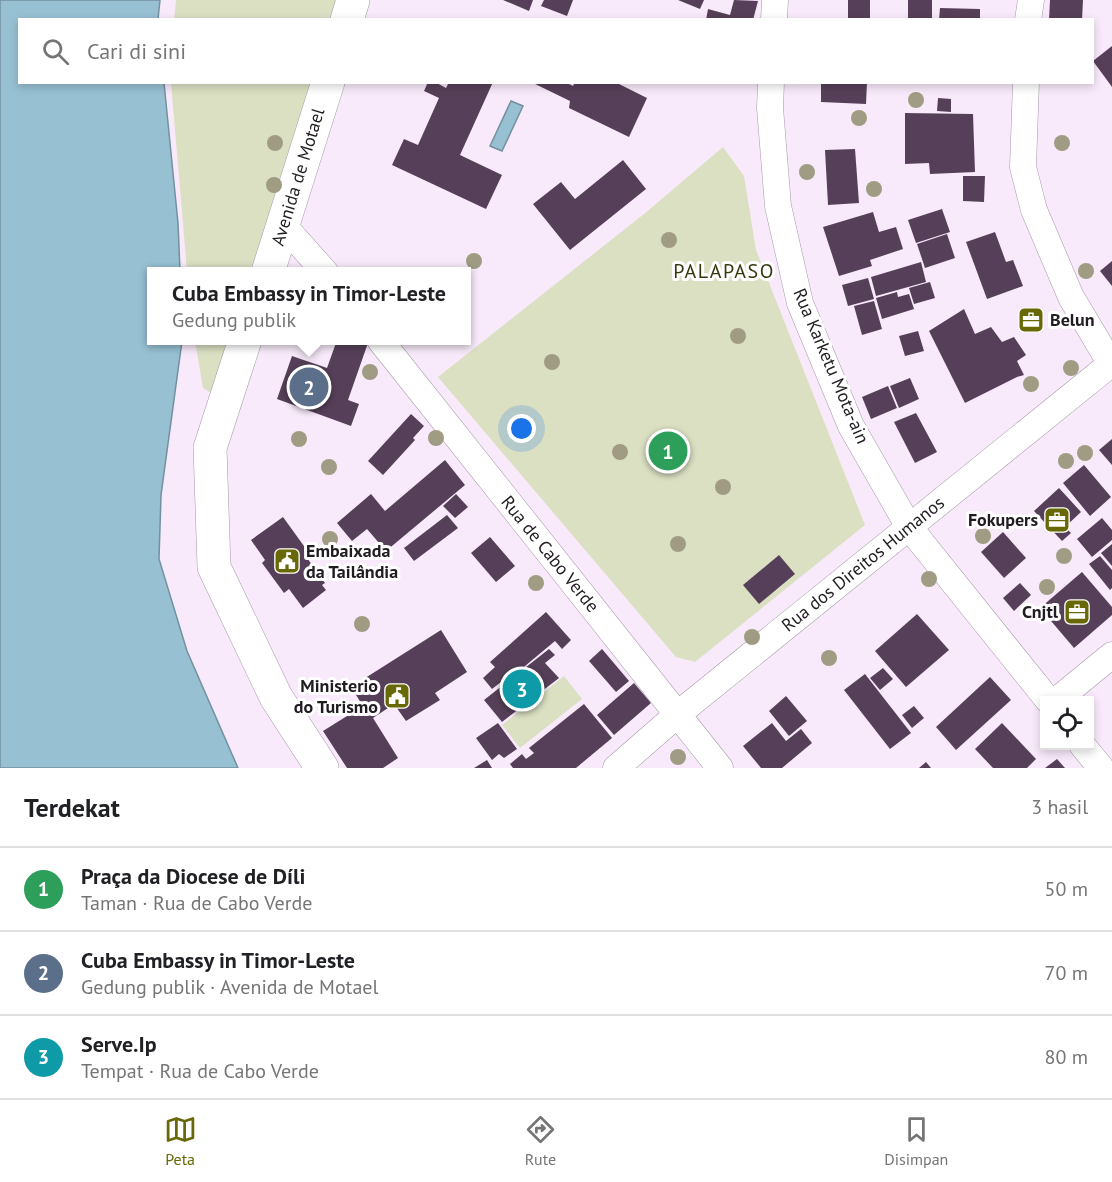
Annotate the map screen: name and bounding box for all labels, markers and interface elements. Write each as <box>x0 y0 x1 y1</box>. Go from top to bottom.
search box <box>18 18 1094 84</box>
icon: search <box>39 35 72 68</box>
text: Cari di sini <box>87 37 186 65</box>
street label: Avenida de Motael <box>266 105 330 248</box>
district label: PALAPASO <box>673 258 775 284</box>
popup <box>147 267 471 345</box>
text: Cuba Embassy in Timor-Leste <box>172 279 446 307</box>
street label: Rua Karketu Mota-ain <box>788 285 875 447</box>
office icon: Belun <box>1016 305 1046 335</box>
text: Gedung publik <box>172 307 296 333</box>
place label: Belun <box>1050 308 1095 331</box>
pin: 2 <box>290 364 328 410</box>
your location <box>507 414 536 443</box>
pin: 1 <box>648 428 688 474</box>
street label: Rua de Cabo Verde <box>496 491 604 617</box>
street label: Rua dos Direitos Humanos <box>777 491 949 636</box>
office icon: Fokupers <box>1042 505 1072 535</box>
place label: Fokupers <box>968 508 1038 531</box>
place label: Embaixada da Tailândia <box>306 539 398 583</box>
public building icon: Embaixada da Tailândia <box>272 546 302 576</box>
office icon: Cnjtl <box>1062 597 1092 627</box>
place label: Cnjtl <box>1022 600 1059 623</box>
pin: 3 <box>502 666 542 712</box>
place label: Ministerio do Turismo <box>294 674 378 718</box>
public building icon: Ministerio do Turismo <box>382 681 412 711</box>
map controls <box>1040 696 1094 750</box>
button: locate <box>1040 696 1094 750</box>
text: Terdekat <box>24 791 120 824</box>
text: 3 hasil <box>1031 794 1088 820</box>
text: Praça da Diocese de Díli <box>81 862 305 890</box>
text: 1 <box>38 876 49 902</box>
text: 50 m <box>1045 876 1088 902</box>
text: Taman · Rua de Cabo Verde <box>81 890 312 916</box>
text: Cuba Embassy in Timor-Leste <box>81 946 355 974</box>
text: 2 <box>38 960 49 986</box>
text: 70 m <box>1045 960 1088 986</box>
text: Gedung publik · Avenida de Motael <box>81 974 378 1000</box>
text: Serve.Ip <box>81 1030 157 1058</box>
text: 3 <box>38 1044 49 1070</box>
text: 80 m <box>1045 1044 1088 1070</box>
text: Tempat · Rua de Cabo Verde <box>81 1058 319 1084</box>
tab: Peta <box>164 1113 197 1169</box>
tab: Rute <box>524 1113 557 1169</box>
tab: Disimpan <box>884 1113 948 1169</box>

